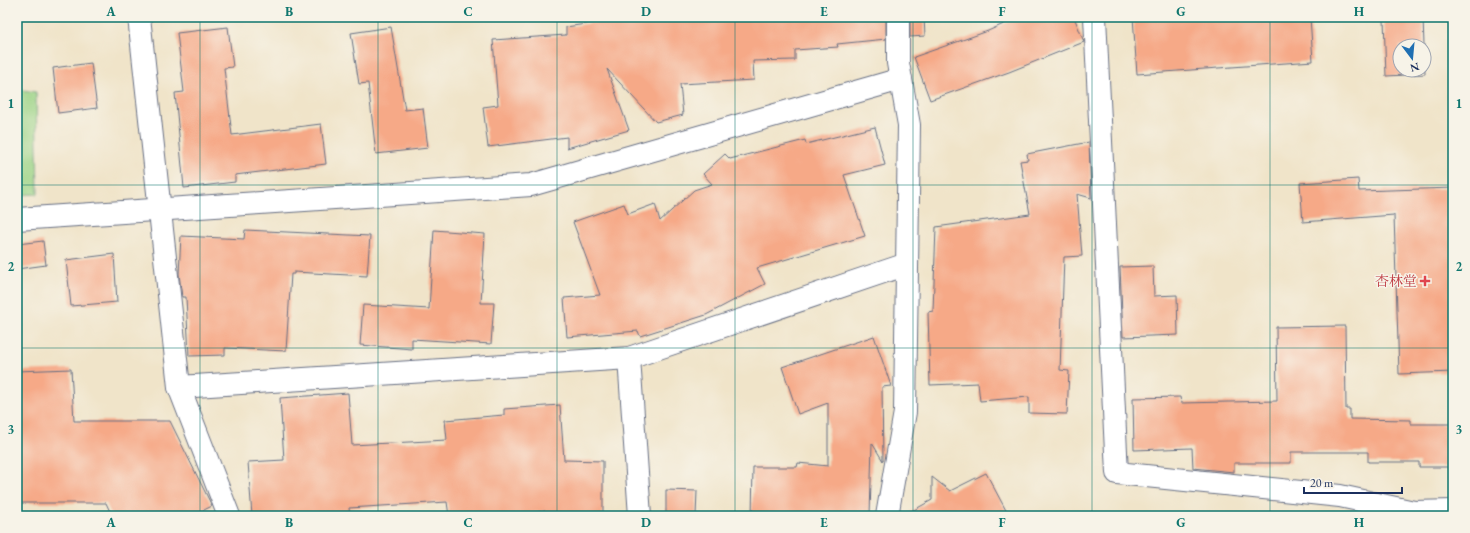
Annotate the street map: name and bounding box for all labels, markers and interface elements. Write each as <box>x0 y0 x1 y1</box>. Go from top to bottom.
text: A <box>105 3 116 20</box>
text: B <box>285 3 293 20</box>
text: C <box>463 3 473 20</box>
text: D <box>641 3 651 20</box>
text: E <box>820 3 828 20</box>
text: F <box>998 3 1006 20</box>
text: G <box>1176 3 1186 20</box>
text: H <box>1354 3 1365 20</box>
north arrow <box>1392 38 1432 78</box>
text: N <box>1408 60 1421 76</box>
text: 1 <box>8 95 15 112</box>
text: 1 <box>1456 95 1463 112</box>
text: 2 <box>8 258 15 275</box>
text: 2 <box>1456 258 1463 275</box>
place label: 杏林堂 <box>1375 272 1417 290</box>
marker: 杏林堂 <box>1420 276 1430 286</box>
text: 3 <box>8 421 15 438</box>
text: 3 <box>1456 421 1463 438</box>
scale bar <box>1304 469 1402 495</box>
text: 20 m <box>1310 475 1334 491</box>
text: A <box>105 514 116 531</box>
text: B <box>285 514 293 531</box>
text: C <box>463 514 473 531</box>
text: D <box>641 514 651 531</box>
text: E <box>820 514 828 531</box>
text: F <box>998 514 1006 531</box>
text: G <box>1176 514 1186 531</box>
text: H <box>1354 514 1365 531</box>

